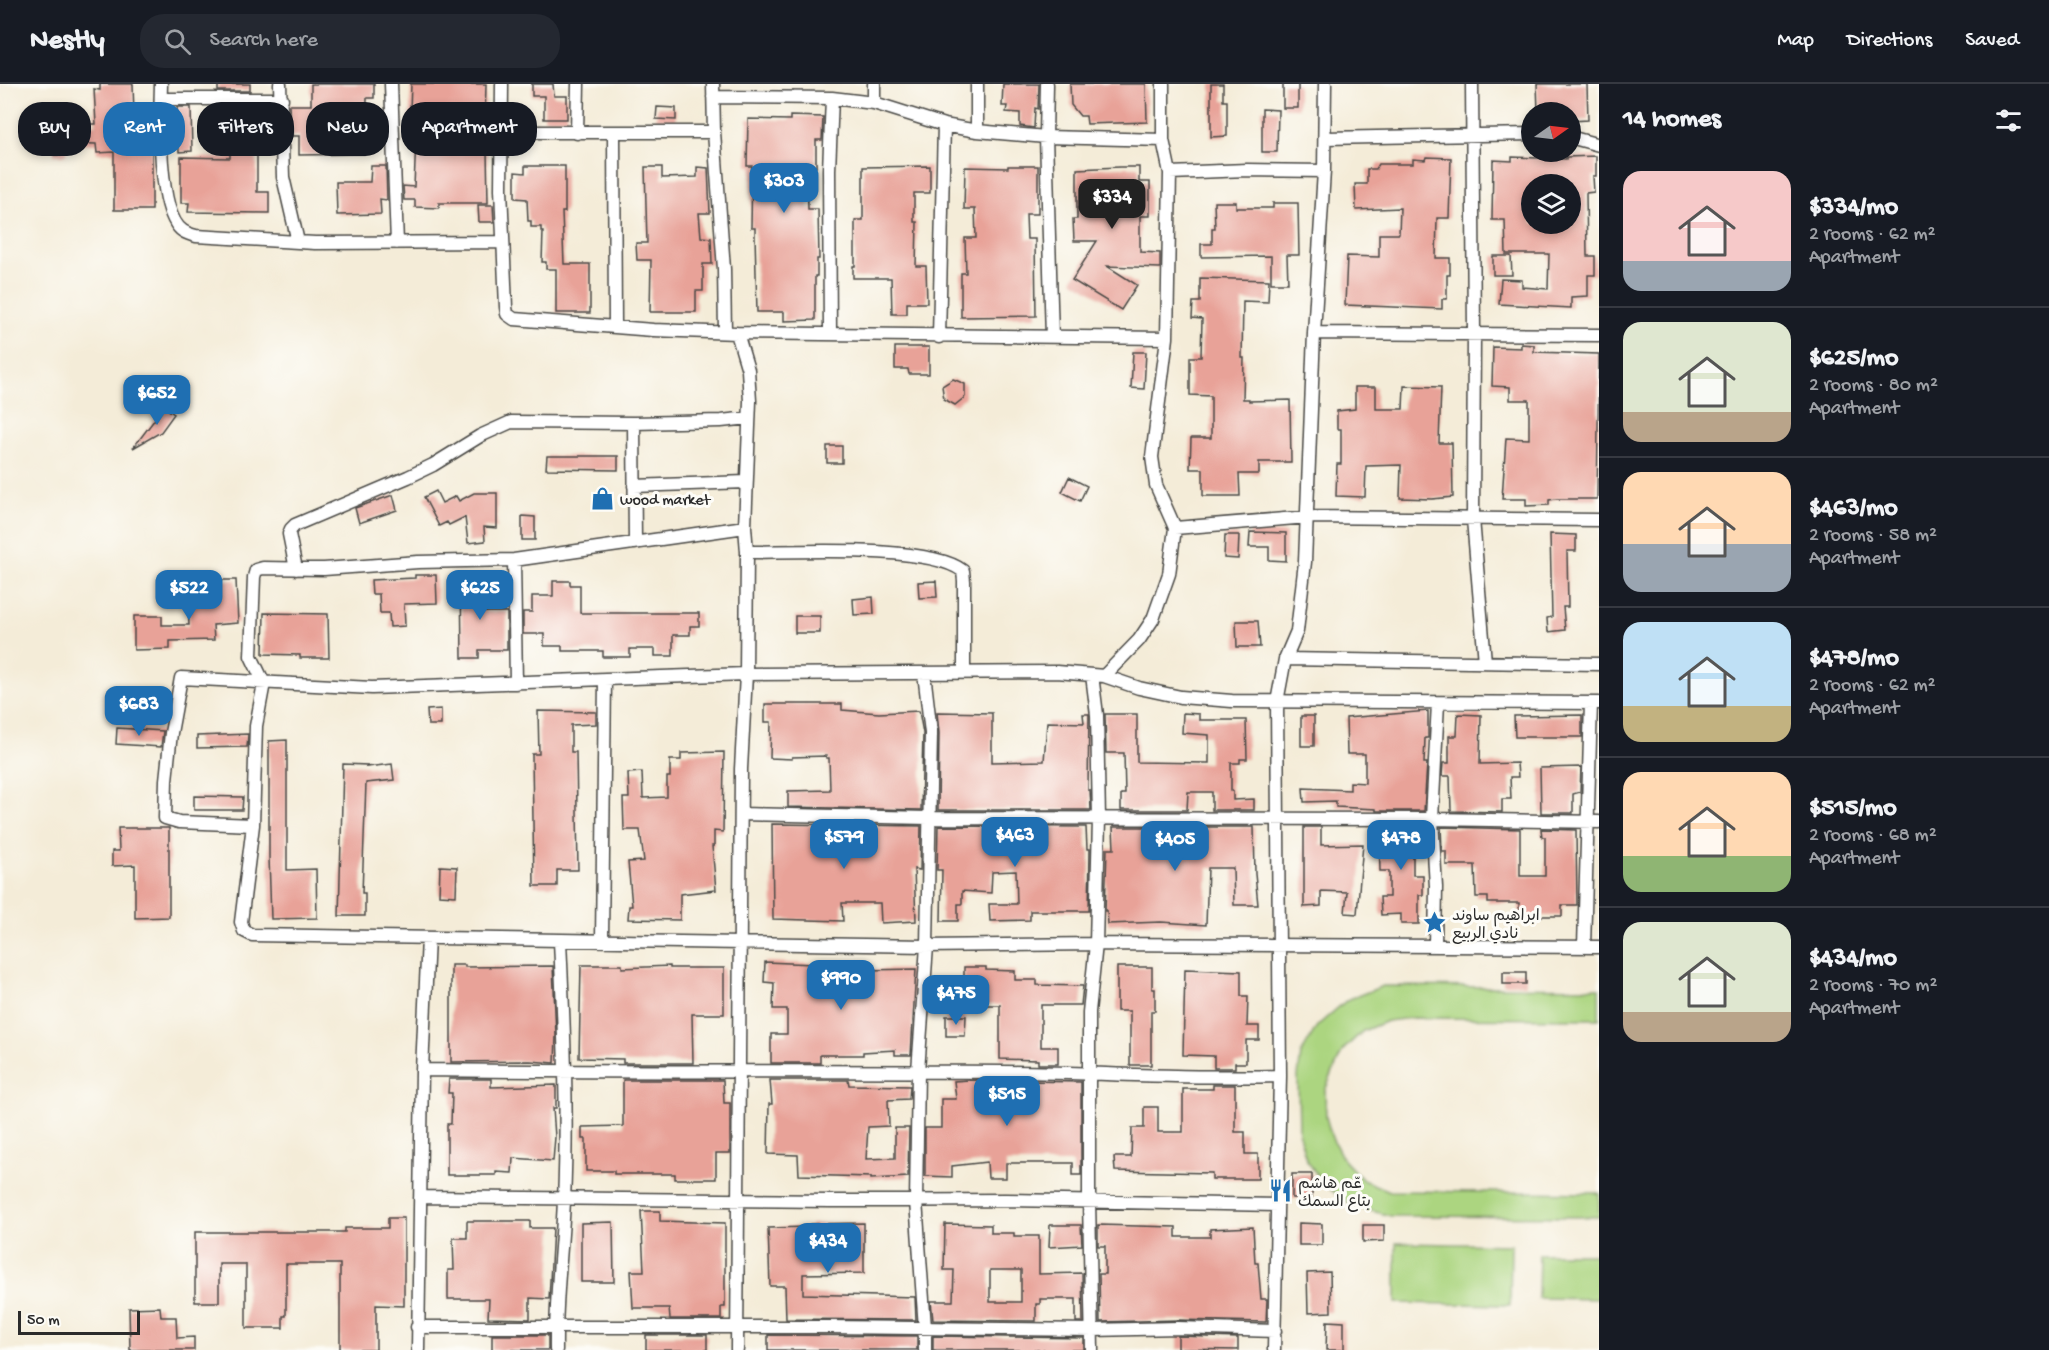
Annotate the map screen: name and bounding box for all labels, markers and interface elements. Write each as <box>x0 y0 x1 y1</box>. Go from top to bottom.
search box <box>140 14 560 68</box>
text: Nestly <box>30 25 104 58</box>
icon: search <box>161 25 194 58</box>
text: Search here <box>209 28 318 54</box>
text: Map <box>1777 29 1814 54</box>
text: Directions <box>1847 29 1932 54</box>
text: Saved <box>1965 29 2019 54</box>
chip: Buy <box>18 102 91 156</box>
chip: Rent <box>103 102 185 156</box>
chip: Filters <box>197 102 294 156</box>
chip: New <box>306 102 389 156</box>
chip: Apartment <box>401 102 537 156</box>
north arrow <box>1521 102 1581 162</box>
map controls <box>1521 102 1581 234</box>
icon: filters <box>1992 104 2025 137</box>
text: 14 homes <box>1623 105 1721 136</box>
pin: $303 <box>748 163 820 214</box>
text: $303 <box>763 171 805 194</box>
button: layers <box>1521 174 1581 234</box>
pin: $334 <box>1076 179 1148 230</box>
text: $334 <box>1092 187 1132 210</box>
text: $334/mo <box>1809 193 1898 224</box>
icon: home <box>1671 195 1743 267</box>
text: 2 rooms · 62 m² <box>1809 224 1936 247</box>
text: Apartment <box>1809 247 1899 270</box>
text: $625/mo <box>1809 344 1898 375</box>
icon: home <box>1671 346 1743 418</box>
pin: $652 <box>121 375 193 426</box>
text: 2 rooms · 80 m² <box>1809 375 1938 398</box>
text: $652 <box>137 383 177 406</box>
text: Apartment <box>1809 398 1899 421</box>
shop icon: wood market <box>589 485 615 511</box>
place label: wood market <box>620 492 711 511</box>
text: $463/mo <box>1809 494 1898 525</box>
icon: home <box>1671 496 1743 568</box>
text: 2 rooms · 58 m² <box>1809 525 1937 548</box>
text: Apartment <box>1809 548 1899 571</box>
pin: $522 <box>153 570 225 621</box>
pin: $625 <box>444 570 516 621</box>
text: $522 <box>169 578 209 601</box>
text: $625 <box>460 578 500 601</box>
text: $478/mo <box>1809 644 1899 675</box>
icon: home <box>1671 646 1743 718</box>
text: 2 rooms · 62 m² <box>1809 675 1936 698</box>
pin: $683 <box>103 686 175 737</box>
text: $683 <box>119 694 159 717</box>
text: Apartment <box>1809 698 1899 721</box>
text: $515/mo <box>1809 794 1897 825</box>
icon: home <box>1671 796 1743 868</box>
pin: $463 <box>979 817 1051 868</box>
pin: $579 <box>808 819 880 870</box>
pin: $478 <box>1365 820 1437 871</box>
pin: $405 <box>1139 821 1211 872</box>
text: $463 <box>996 825 1034 848</box>
text: 2 rooms · 68 m² <box>1809 825 1937 848</box>
text: $579 <box>824 827 864 850</box>
text: $478 <box>1381 828 1421 851</box>
text: $405 <box>1155 829 1195 852</box>
text: Apartment <box>1809 848 1899 871</box>
place label: ابراهيم ساوند نادي الربيع <box>1452 908 1540 945</box>
place icon: ابراهيم ساوند نادي الربيع <box>1421 910 1447 936</box>
text: $434/mo <box>1809 944 1897 975</box>
icon: home <box>1671 946 1743 1018</box>
pin: $990 <box>805 960 877 1011</box>
text: $990 <box>821 968 861 991</box>
pin: $475 <box>920 975 992 1026</box>
text: 2 rooms · 70 m² <box>1809 975 1937 998</box>
text: $475 <box>936 983 976 1006</box>
text: Apartment <box>1809 998 1899 1021</box>
pin: $515 <box>971 1076 1043 1127</box>
text: $515 <box>988 1084 1026 1107</box>
place label: عّم هاشم بتاع السمك <box>1298 1176 1371 1213</box>
restaurant icon: عّم هاشم بتاع السمك <box>1267 1178 1293 1204</box>
pin: $434 <box>792 1223 864 1274</box>
text: $434 <box>809 1231 847 1254</box>
scale bar <box>18 1308 140 1336</box>
text: 50 m <box>27 1312 60 1331</box>

